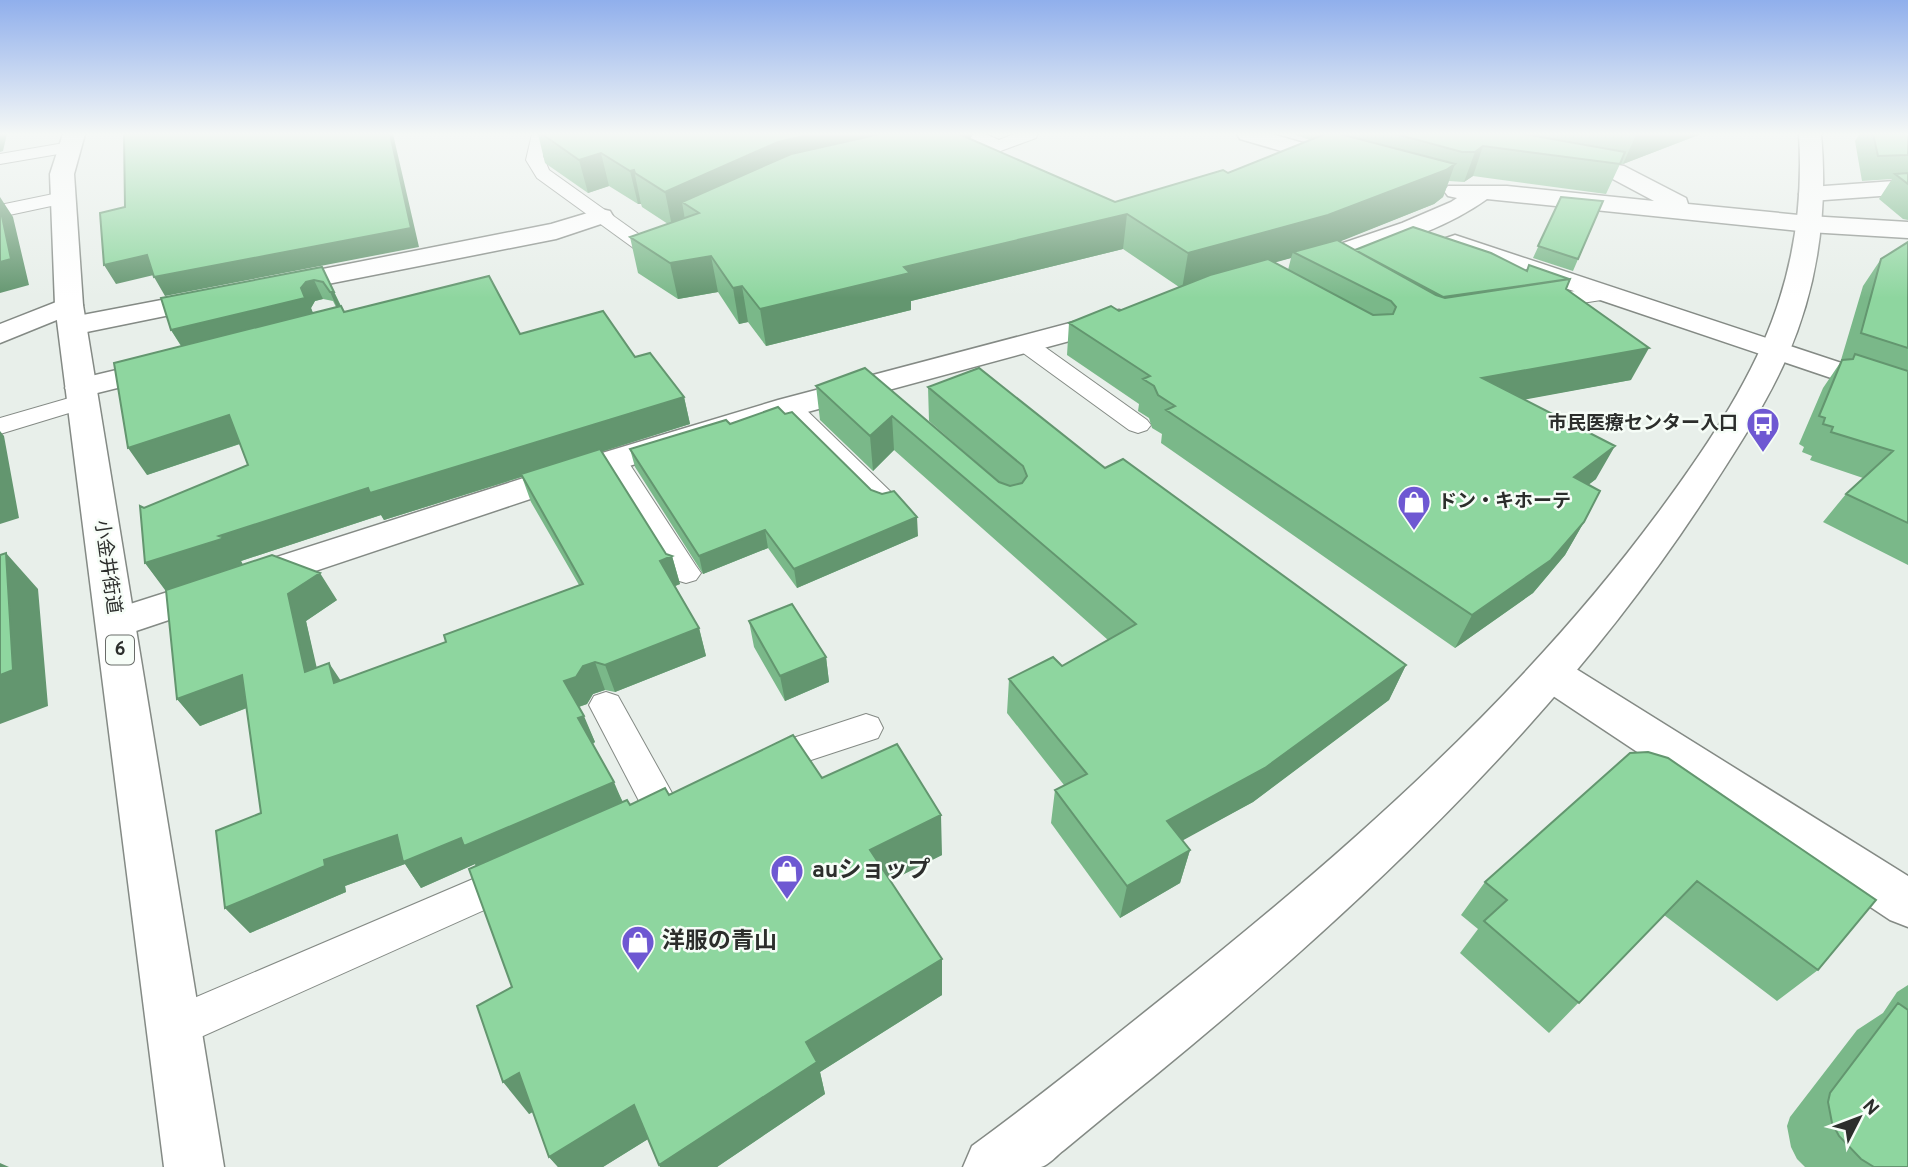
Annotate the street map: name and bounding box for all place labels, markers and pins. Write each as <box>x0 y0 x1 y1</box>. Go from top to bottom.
bus stop icon: 市民医療センター入口 <box>1744 405 1782 454</box>
place label: 市民医療センター入口 <box>1548 412 1738 436</box>
shop icon: ドン・キホーテ <box>1395 483 1433 532</box>
place label: ドン・キホーテ <box>1438 490 1571 514</box>
shop icon: auショップ <box>768 852 806 901</box>
place label: auショップ <box>812 857 930 886</box>
shop icon: 洋服の青山 <box>619 923 657 972</box>
place label: 洋服の青山 <box>662 928 777 957</box>

